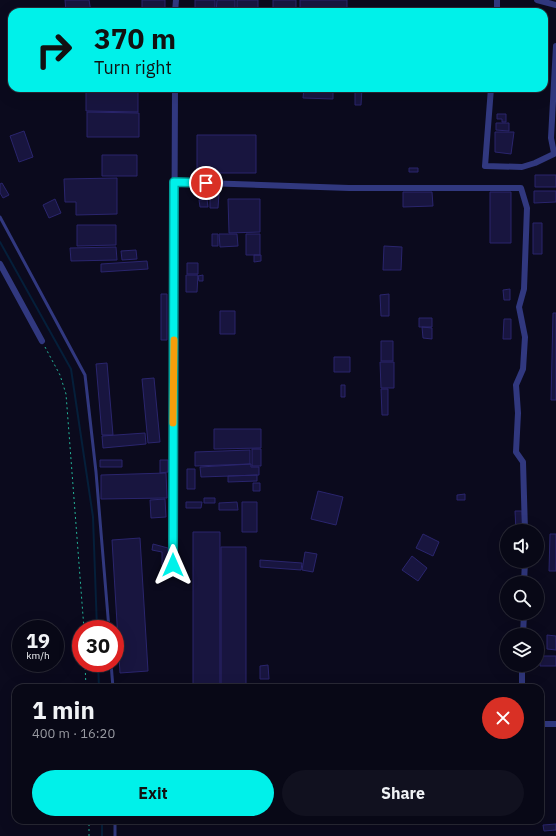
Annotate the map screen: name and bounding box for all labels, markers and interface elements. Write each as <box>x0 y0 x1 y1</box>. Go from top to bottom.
text: 370 m <box>94 20 176 57</box>
icon: right <box>28 24 80 76</box>
text: Turn right <box>94 56 172 79</box>
pin <box>189 166 223 200</box>
icon: arrive <box>195 172 217 194</box>
map controls <box>500 524 544 672</box>
button: sound <box>500 524 544 568</box>
position arrow <box>152 544 194 586</box>
button: search <box>500 576 544 620</box>
speed limit sign: 30 <box>72 620 124 672</box>
text: 19 <box>26 627 50 654</box>
button: layers <box>500 628 544 672</box>
text: km/h <box>26 649 50 662</box>
text: 1 min <box>32 694 95 726</box>
button: close <box>482 697 524 739</box>
text: 400 m · 16:20 <box>32 725 115 742</box>
button: Exit <box>32 770 274 816</box>
button: Share <box>282 770 524 816</box>

